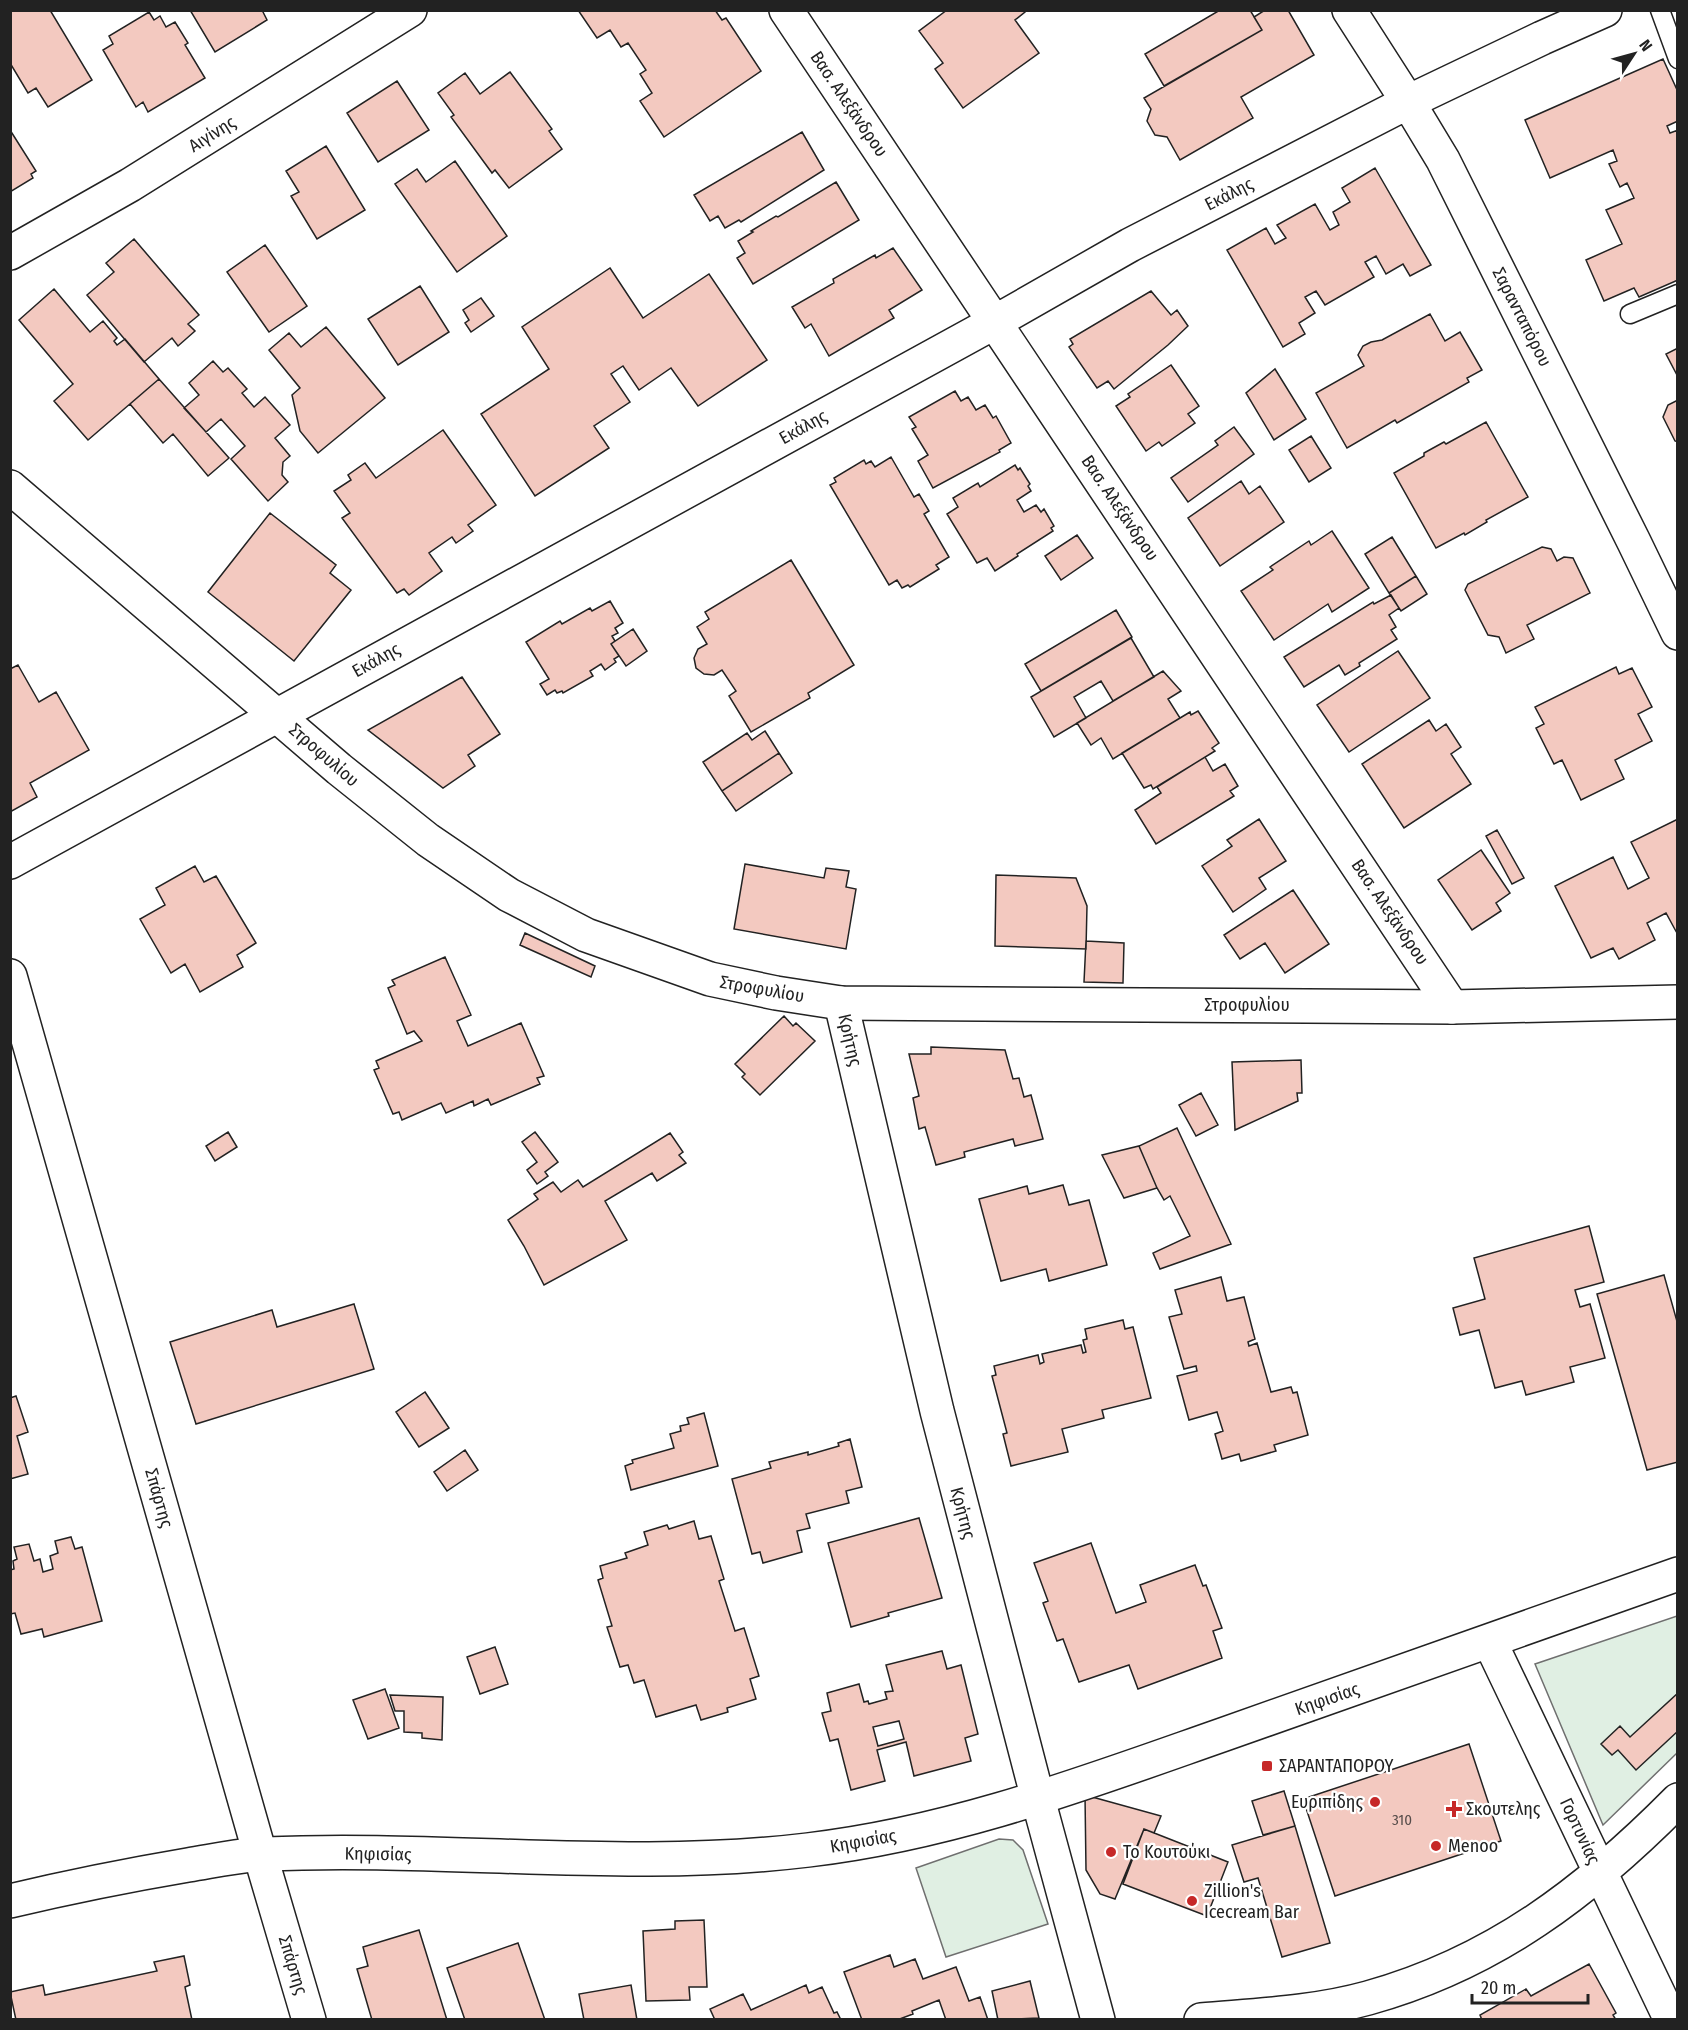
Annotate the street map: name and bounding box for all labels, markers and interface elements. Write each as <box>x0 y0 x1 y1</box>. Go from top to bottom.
north arrow <box>1604 24 1664 84</box>
text: N <box>1635 36 1656 55</box>
street label: Βασ. Αλεξάνδρου <box>806 47 892 161</box>
street label: Αιγίνης <box>184 111 240 157</box>
street label: Εκάλης <box>1201 172 1257 215</box>
street label: Σαρανταπόρου <box>1488 264 1556 370</box>
street label: Εκάλης <box>775 405 831 449</box>
street label: Βασ. Αλεξάνδρου <box>1077 451 1163 565</box>
street label: Εκάλης <box>348 638 404 682</box>
street label: Στροφυλίου <box>285 719 363 791</box>
street label: Βασ. Αλεξάνδρου <box>1347 855 1433 969</box>
street label: Στροφυλίου <box>718 971 806 1007</box>
street label: Στροφυλίου <box>1204 994 1290 1016</box>
street label: Κρήτης <box>833 1012 867 1069</box>
street label: Σπάρτης <box>140 1466 178 1530</box>
street label: Κρήτης <box>946 1485 981 1542</box>
street label: Κηφισίας <box>1292 1678 1362 1720</box>
place label: ΣΑΡΑΝΤΑΠΟΡΟΥ <box>1279 1755 1394 1777</box>
marker: ΣΑΡΑΝΤΑΠΟΡΟΥ <box>1260 1759 1274 1773</box>
place label: Ευριπίδης <box>1291 1791 1363 1813</box>
street label: Γορτυνίας <box>1555 1794 1605 1868</box>
marker: Ευριπίδης <box>1368 1795 1382 1809</box>
place label: Σκουτελης <box>1466 1798 1541 1820</box>
marker: Σκουτελης <box>1447 1802 1461 1816</box>
house number: 310 <box>1392 1811 1412 1829</box>
street label: Κηφισίας <box>828 1824 898 1858</box>
place label: Menoo <box>1448 1835 1498 1857</box>
marker: Menoo <box>1429 1839 1443 1853</box>
place label: Το Κουτούκι <box>1123 1841 1210 1863</box>
street label: Κηφισίας <box>344 1842 412 1866</box>
marker: Το Κουτούκι <box>1104 1845 1118 1859</box>
place label: Zillion's Icecream Bar <box>1204 1880 1300 1923</box>
marker: Zillion's Icecream Bar <box>1185 1894 1199 1908</box>
street label: Σπάρτης <box>274 1933 312 1997</box>
scale bar <box>1472 1967 1588 2005</box>
text: 20 m <box>1481 1977 1516 1999</box>

